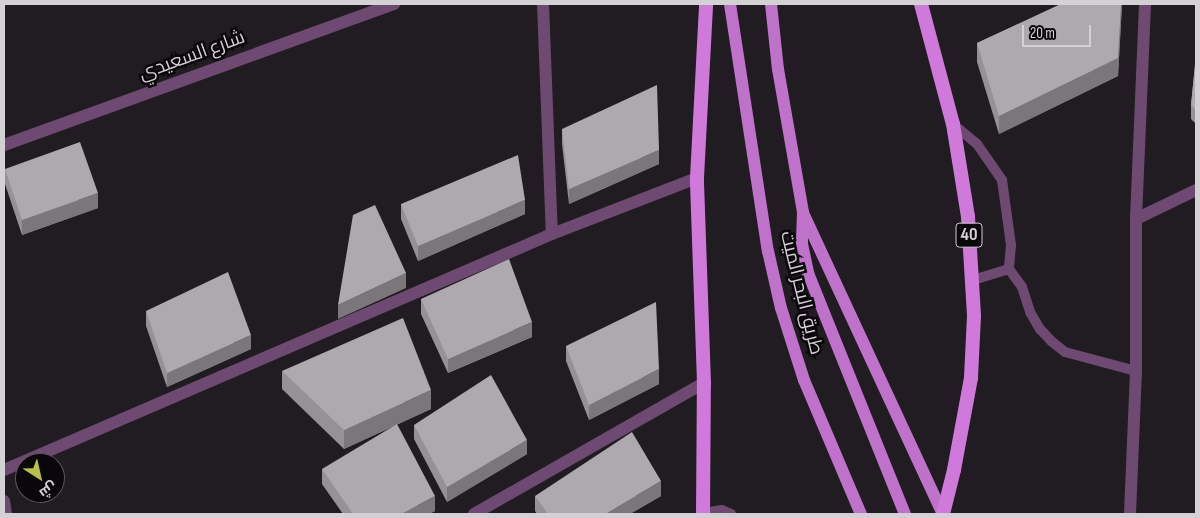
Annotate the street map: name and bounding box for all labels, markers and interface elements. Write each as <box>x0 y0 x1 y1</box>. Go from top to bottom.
scale bar <box>1025 15 1094 47</box>
text: 20 m <box>1030 24 1055 43</box>
street label: شارع السعيدي <box>136 26 248 86</box>
road number: 40 <box>955 220 983 250</box>
street label: طريق البحر الميت <box>775 229 827 357</box>
north arrow <box>15 453 65 503</box>
text: ش <box>36 478 61 502</box>

